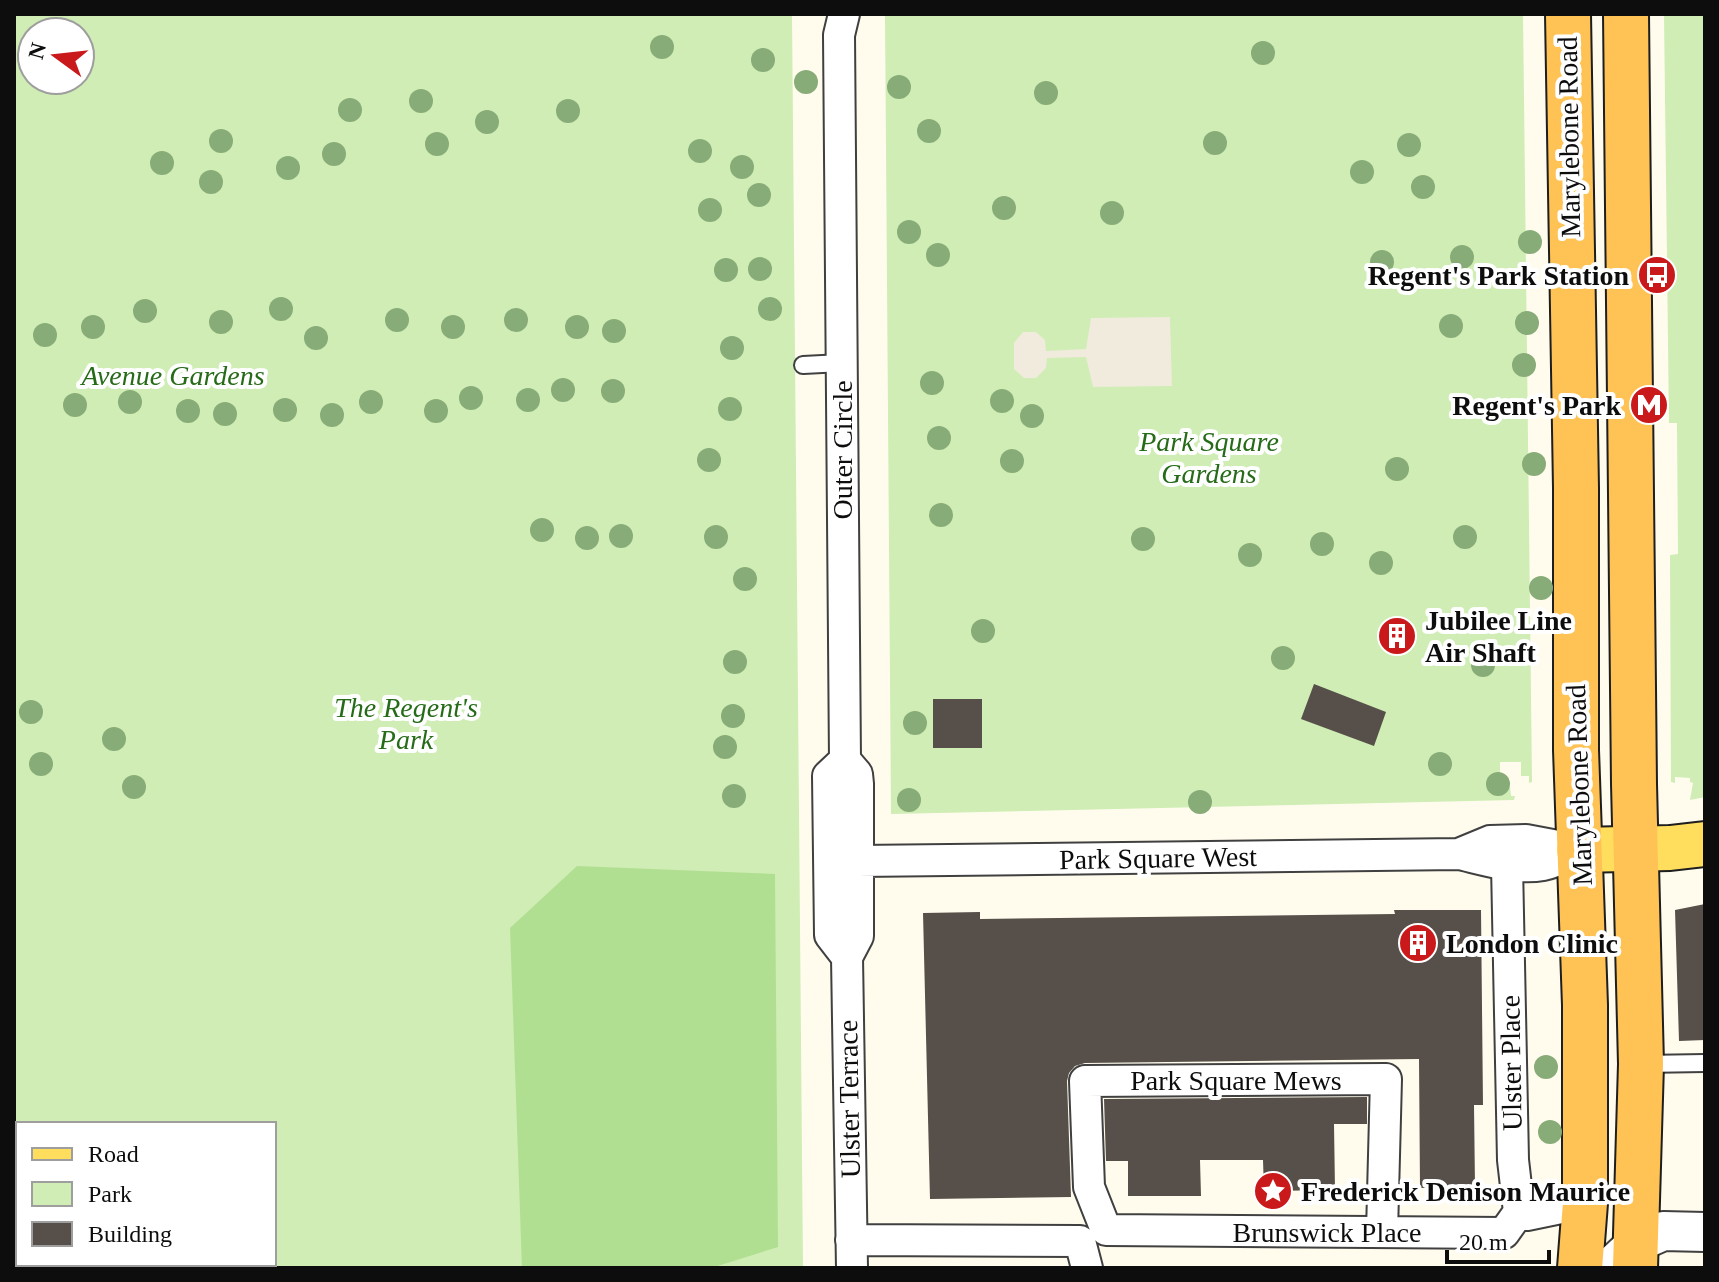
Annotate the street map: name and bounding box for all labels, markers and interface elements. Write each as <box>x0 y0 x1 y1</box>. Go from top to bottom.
north arrow <box>16 16 96 96</box>
street label: Marylebone Road <box>1552 36 1586 238</box>
text: N <box>23 40 51 62</box>
bus stop icon: Regent's Park Station <box>1636 254 1678 296</box>
place label: Regent's Park Station <box>1368 260 1629 291</box>
park label: Avenue Gardens <box>79 360 265 391</box>
street label: Outer Circle <box>827 380 858 520</box>
metro station icon: Regent's Park <box>1628 384 1670 426</box>
place label: Regent's Park <box>1452 390 1621 421</box>
park label: Park Square Gardens <box>1138 426 1279 489</box>
place label: Jubilee Line Air Shaft <box>1425 605 1572 668</box>
building icon: Jubilee Line Air Shaft <box>1376 615 1418 657</box>
street label: Marylebone Road <box>1560 684 1598 886</box>
park label: The Regent's Park <box>334 692 478 755</box>
street label: Park Square West <box>1059 841 1257 875</box>
building icon: London Clinic <box>1397 922 1439 964</box>
place label: London Clinic <box>1446 928 1618 959</box>
street label: Ulster Place <box>1494 995 1528 1131</box>
street label: Ulster Terrace <box>832 1020 866 1178</box>
street label: Park Square Mews <box>1130 1065 1342 1096</box>
legend <box>16 1122 276 1266</box>
text: Road <box>88 1141 139 1167</box>
place icon: Frederick Denison Maurice <box>1252 1170 1294 1212</box>
place label: Frederick Denison Maurice <box>1301 1176 1630 1207</box>
text: Park <box>88 1181 132 1207</box>
scale bar <box>1447 1214 1549 1264</box>
street label: Brunswick Place <box>1233 1217 1421 1248</box>
text: Building <box>88 1221 172 1247</box>
text: 20 m <box>1459 1229 1508 1255</box>

